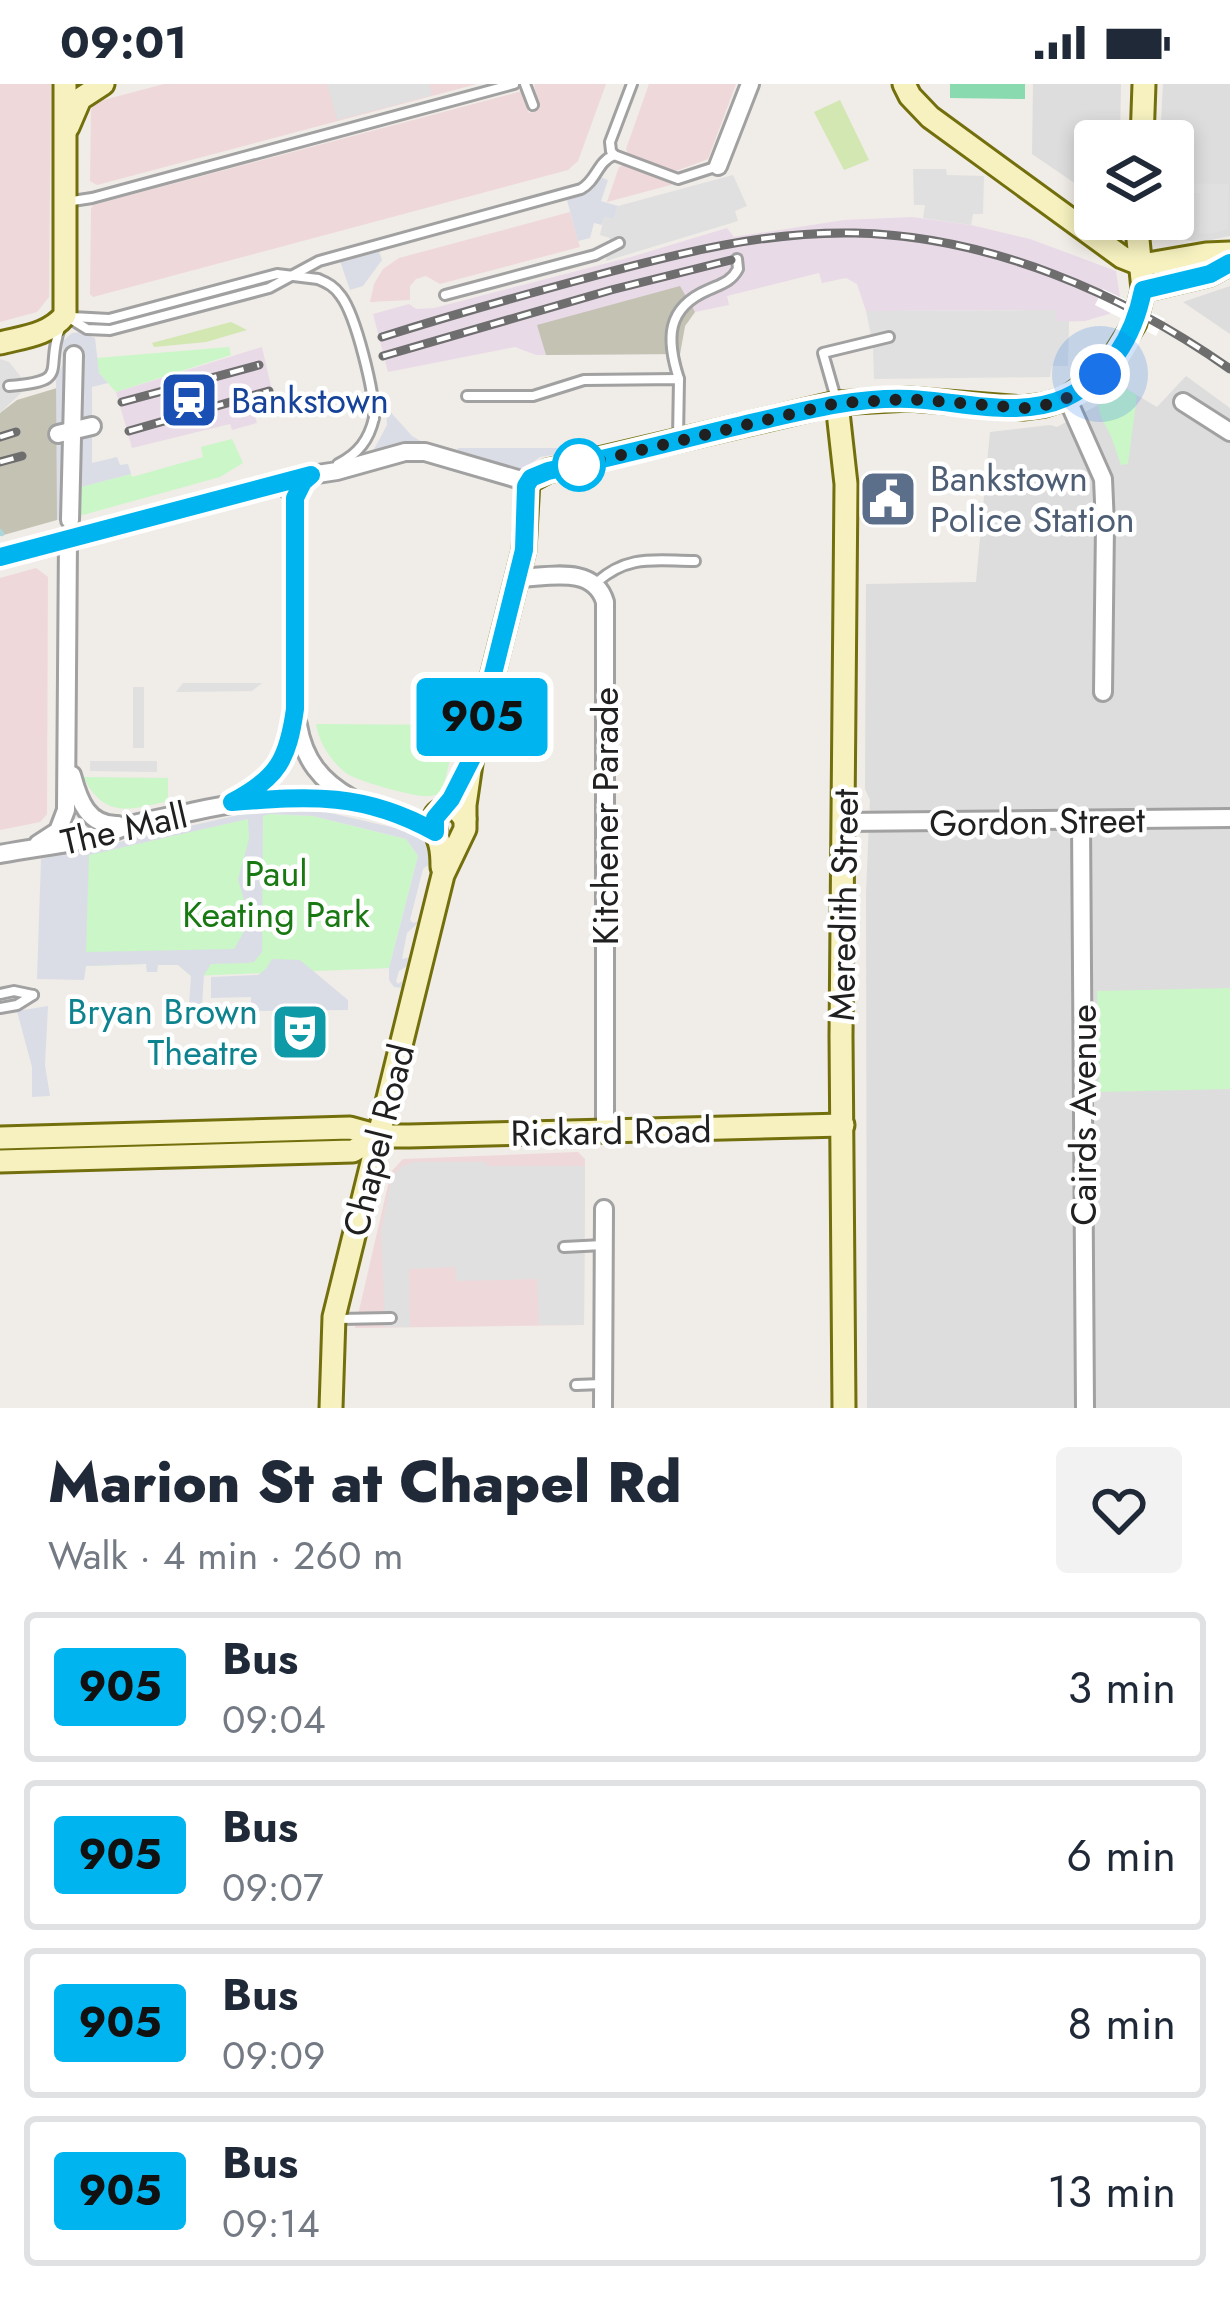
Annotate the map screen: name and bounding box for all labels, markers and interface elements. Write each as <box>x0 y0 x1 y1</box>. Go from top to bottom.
text: 09:01 <box>60 10 187 75</box>
map controls <box>1074 120 1194 240</box>
button: layers <box>1074 120 1194 240</box>
your location <box>1070 344 1130 404</box>
station icon: Bankstown <box>158 369 220 431</box>
place label: Bankstown <box>231 374 389 426</box>
unlabelled marker <box>554 440 604 490</box>
place label: Bankstown Police Station <box>930 452 1135 545</box>
public building icon: Bankstown Police Station <box>857 468 919 530</box>
line badge: 905 <box>413 678 551 756</box>
text: 905 <box>441 686 524 747</box>
street label: Kitchener Parade <box>579 687 631 945</box>
street label: The Mall <box>56 788 192 868</box>
street label: Meredith Street <box>815 788 871 1022</box>
street label: Gordon Street <box>929 793 1146 849</box>
park label: Paul Keating Park <box>182 847 370 940</box>
place label: Bryan Brown Theatre <box>67 985 258 1078</box>
theatre icon: Bryan Brown Theatre <box>269 1001 331 1063</box>
street label: Cairds Avenue <box>1057 1004 1109 1226</box>
street label: Chapel Road <box>329 1038 427 1242</box>
street label: Rickard Road <box>510 1103 712 1159</box>
text: Marion St at Chapel Rd <box>48 1441 681 1523</box>
button: heart <box>1056 1447 1182 1573</box>
text: Walk · 4 min · 260 m <box>48 1527 403 1584</box>
text: Bus <box>222 1626 298 1691</box>
text: 3 min <box>1068 1655 1176 1720</box>
text: 905 <box>79 1656 162 1717</box>
text: 09:04 <box>222 1691 326 1748</box>
text: Bus <box>222 1794 298 1859</box>
text: 6 min <box>1066 1823 1176 1888</box>
text: 905 <box>79 1824 162 1885</box>
text: 09:07 <box>222 1859 323 1916</box>
text: Bus <box>222 1962 298 2027</box>
text: 8 min <box>1068 1991 1176 2056</box>
text: 905 <box>79 1992 162 2053</box>
text: 09:09 <box>222 2027 325 2084</box>
text: Bus <box>222 2130 298 2195</box>
text: 13 min <box>1047 2159 1176 2224</box>
text: 905 <box>79 2160 162 2221</box>
text: 09:14 <box>222 2195 320 2252</box>

